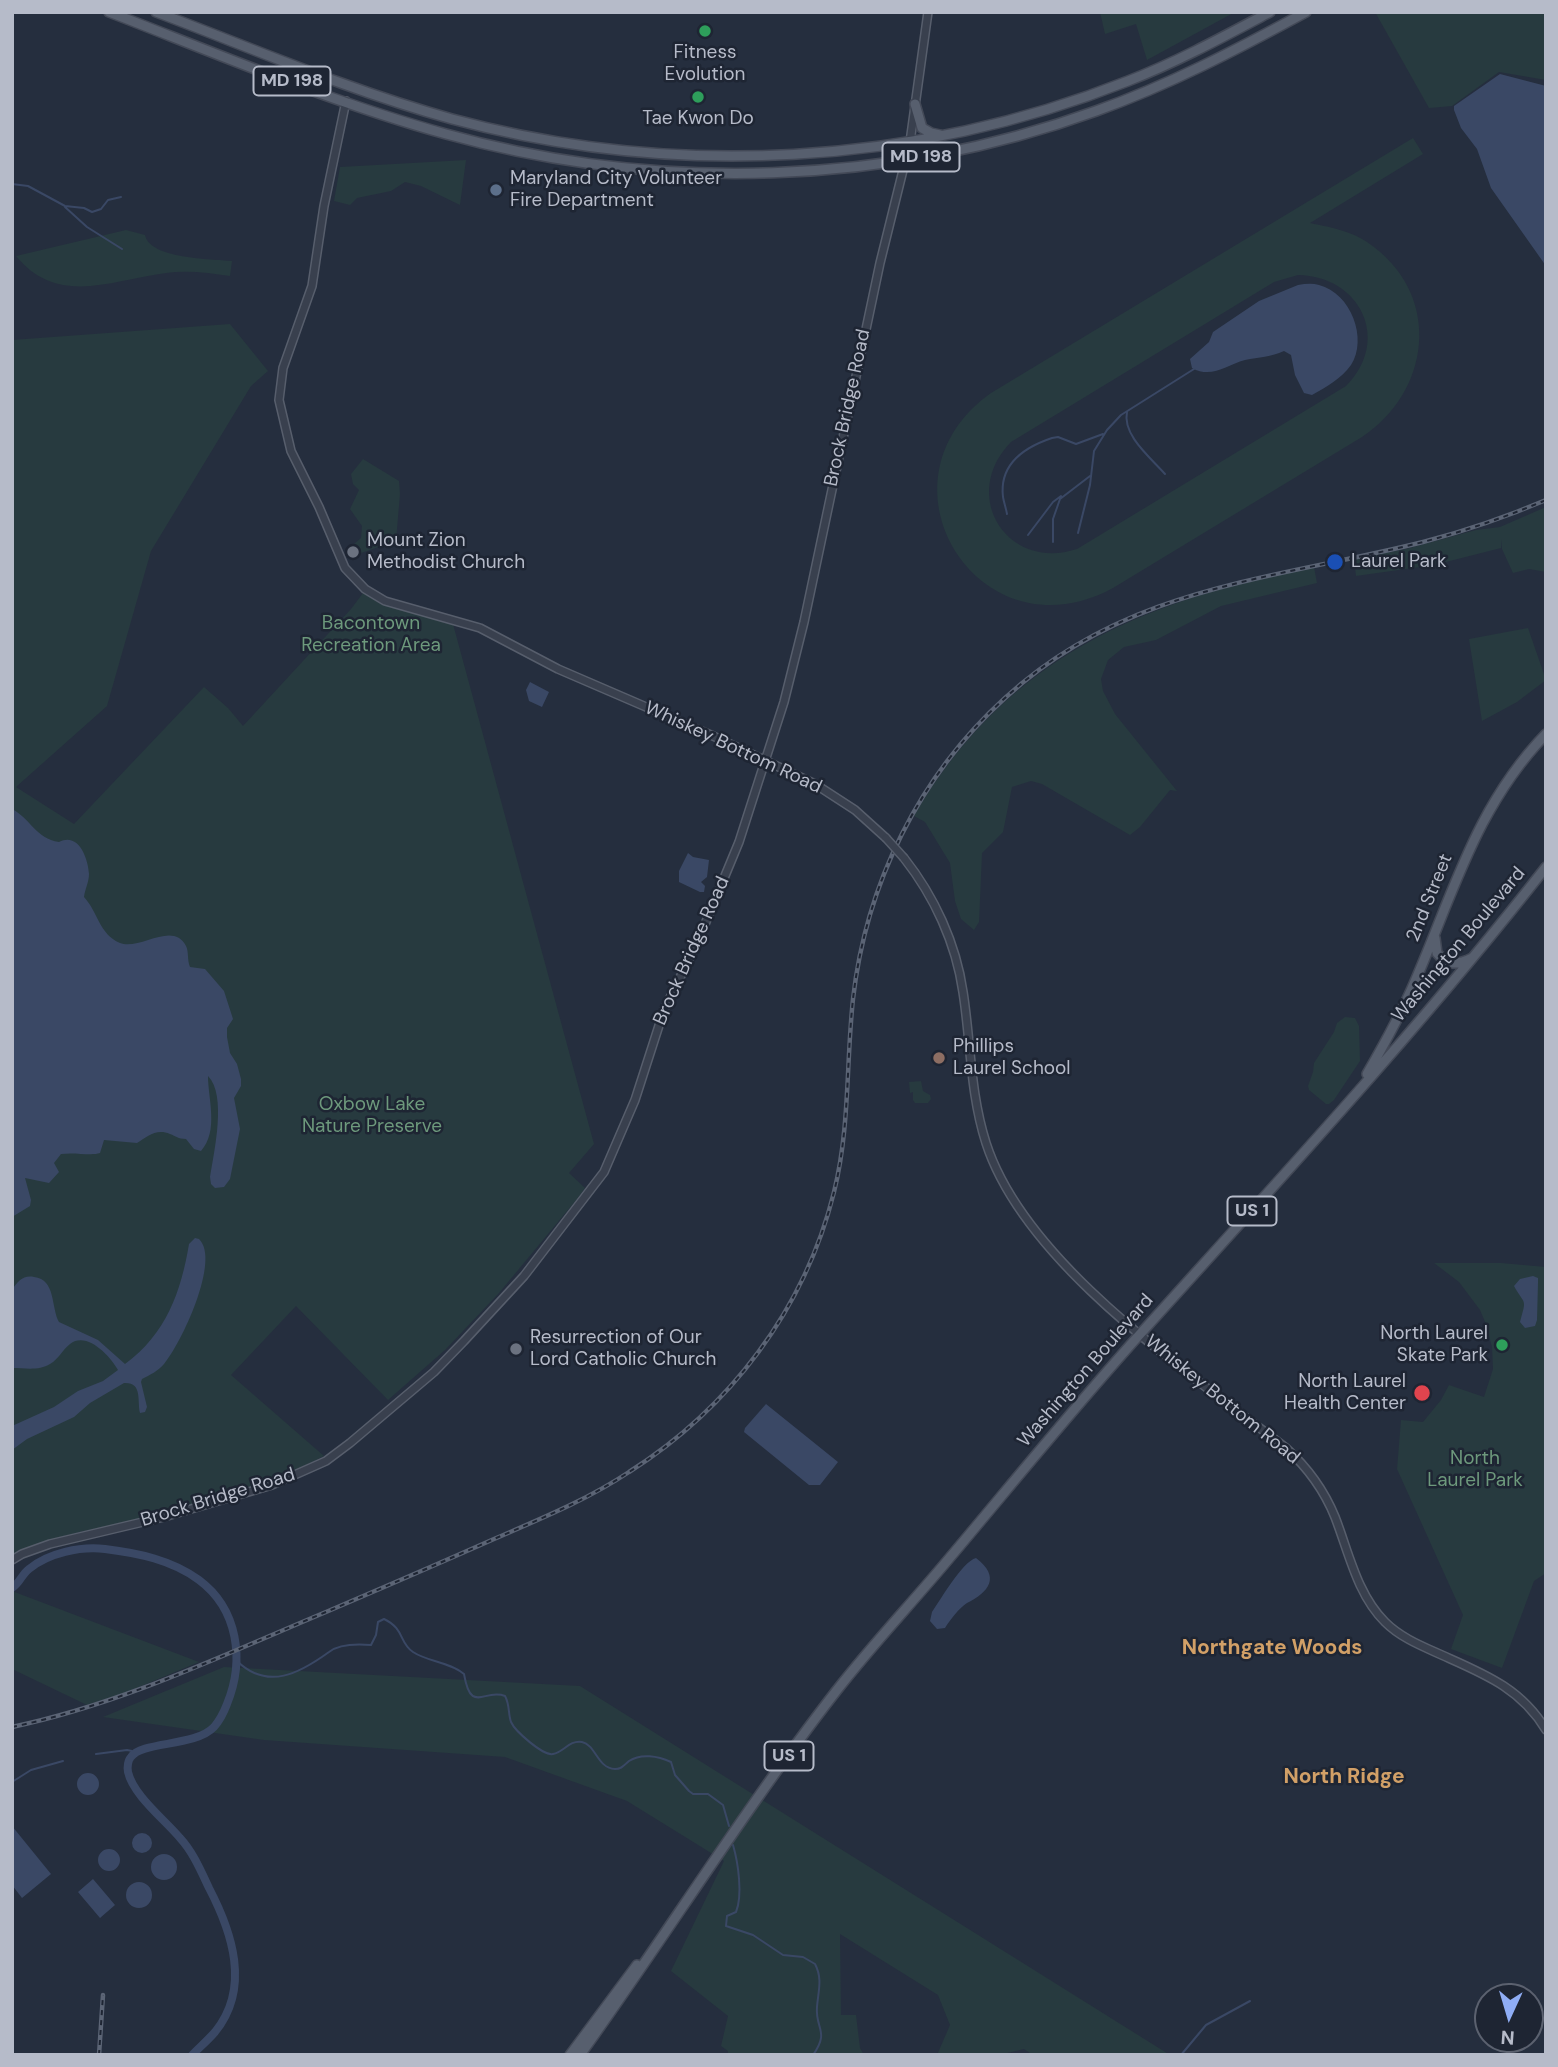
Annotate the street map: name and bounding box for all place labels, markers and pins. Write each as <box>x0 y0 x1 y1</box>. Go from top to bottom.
marker: Fitness Evolution <box>697 23 713 39</box>
place label: Fitness Evolution <box>665 42 745 86</box>
marker: Tae Kwon Do <box>690 89 706 105</box>
place label: Tae Kwon Do <box>642 108 754 130</box>
place label: Maryland City Volunteer Fire Department <box>510 168 722 212</box>
marker: Maryland City Volunteer Fire Department <box>488 182 504 198</box>
place label: Mount Zion Methodist Church <box>367 530 525 574</box>
marker: Mount Zion Methodist Church <box>345 544 361 560</box>
place label: Laurel Park <box>1351 551 1447 573</box>
marker: Laurel Park <box>1325 552 1345 572</box>
place label: Phillips Laurel School <box>953 1036 1071 1080</box>
marker: Phillips Laurel School <box>931 1050 947 1066</box>
place label: North Laurel Skate Park <box>1380 1323 1488 1367</box>
place label: Resurrection of Our Lord Catholic Church <box>530 1327 716 1371</box>
marker: North Laurel Skate Park <box>1494 1337 1510 1353</box>
marker: Resurrection of Our Lord Catholic Church <box>508 1341 524 1357</box>
place label: North Laurel Health Center <box>1284 1371 1406 1415</box>
marker: North Laurel Health Center <box>1412 1383 1432 1403</box>

